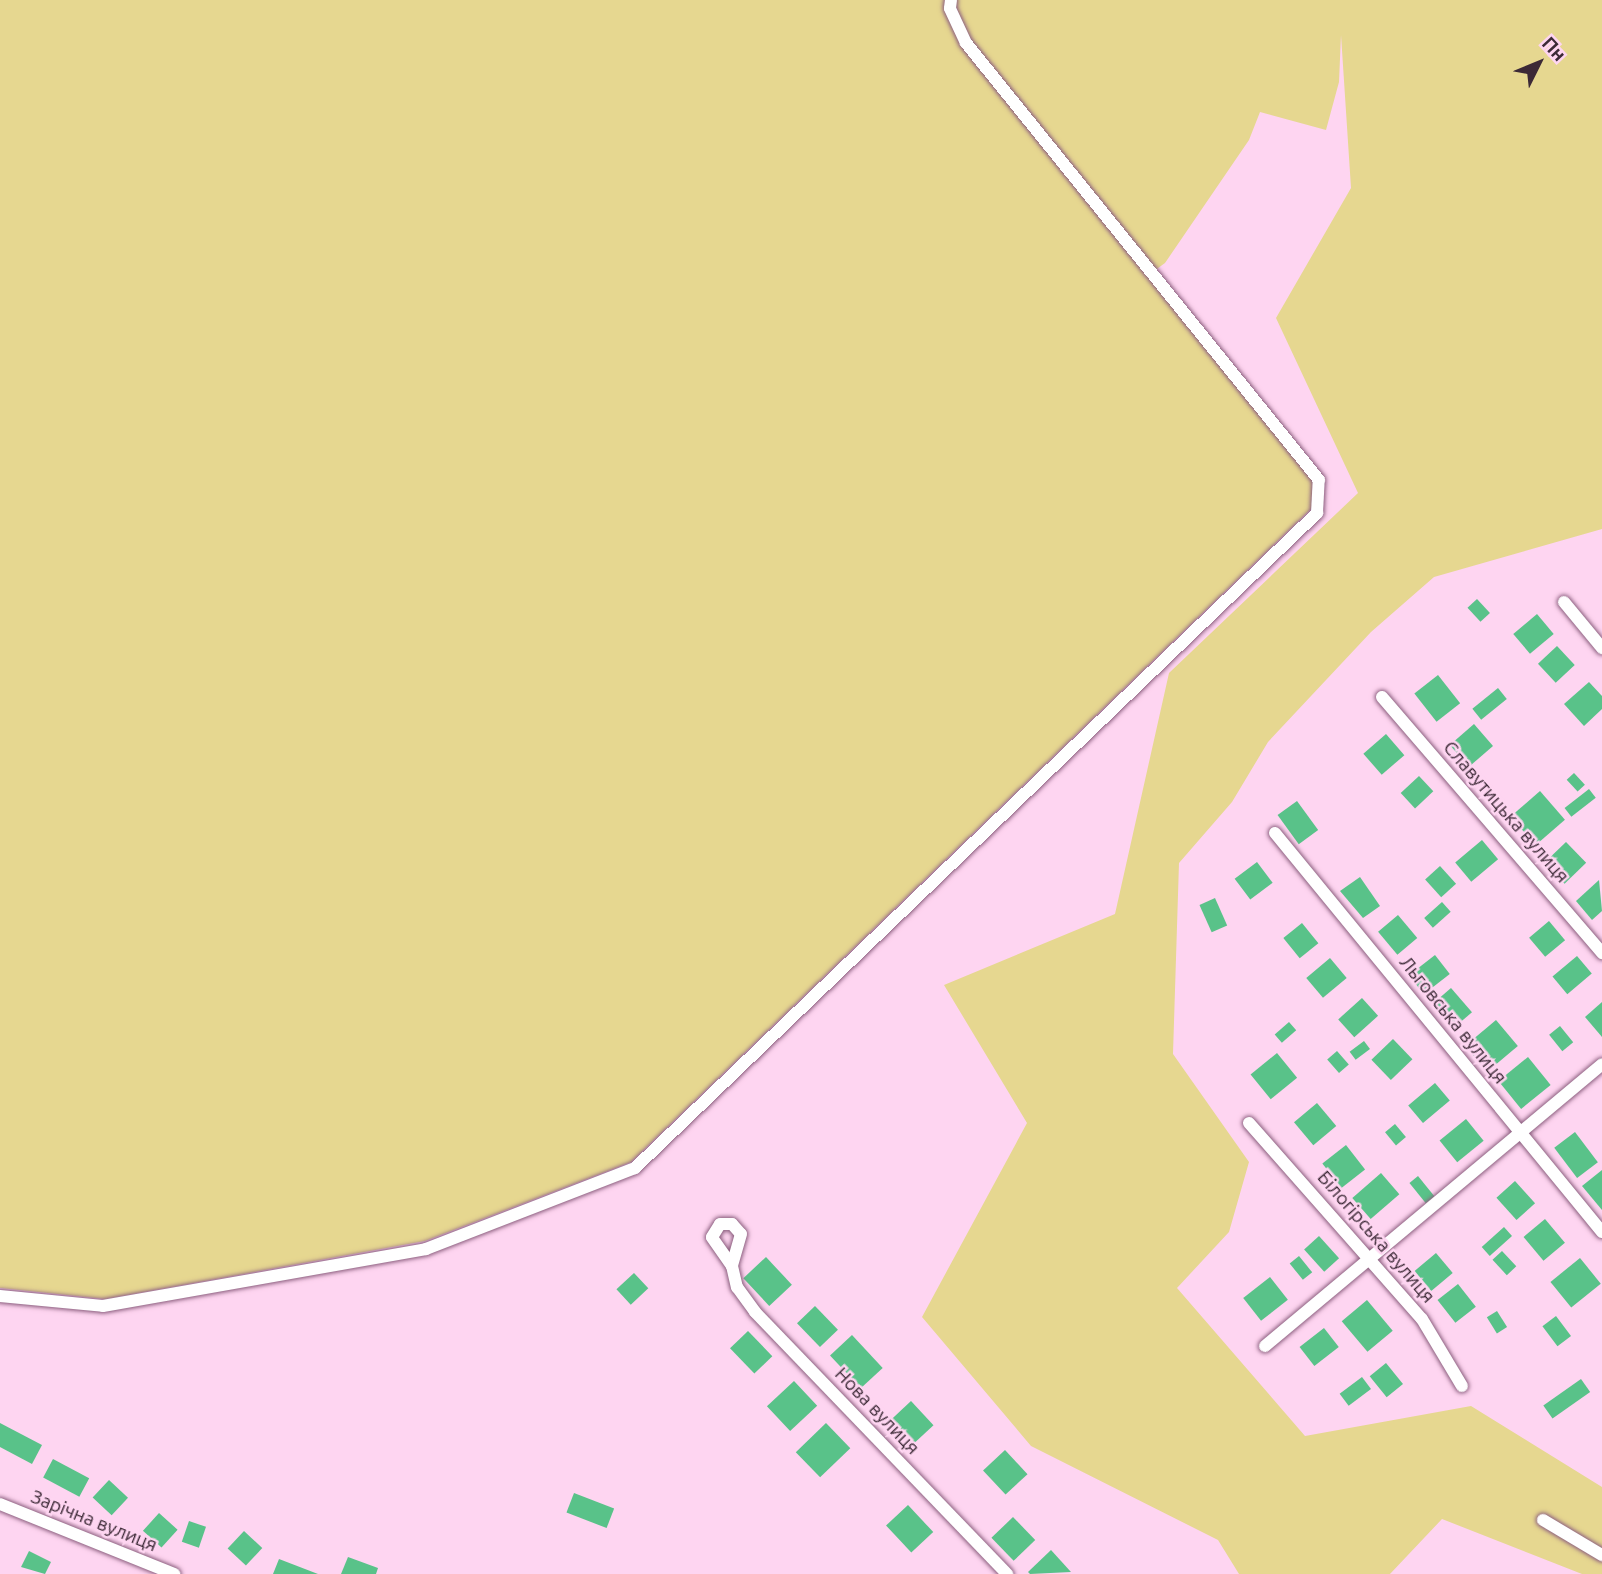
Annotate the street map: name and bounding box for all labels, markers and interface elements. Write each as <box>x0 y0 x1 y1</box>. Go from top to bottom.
north arrow <box>1504 28 1574 98</box>
text: Пн <box>1538 32 1571 65</box>
street label: Славутицька вулиця <box>1438 736 1574 888</box>
street label: Льговська вулиця <box>1395 952 1511 1088</box>
street label: Білогірська вулиця <box>1312 1166 1440 1308</box>
street label: Нова вулиця <box>830 1363 924 1459</box>
street label: Зарічна вулиця <box>27 1485 161 1557</box>

